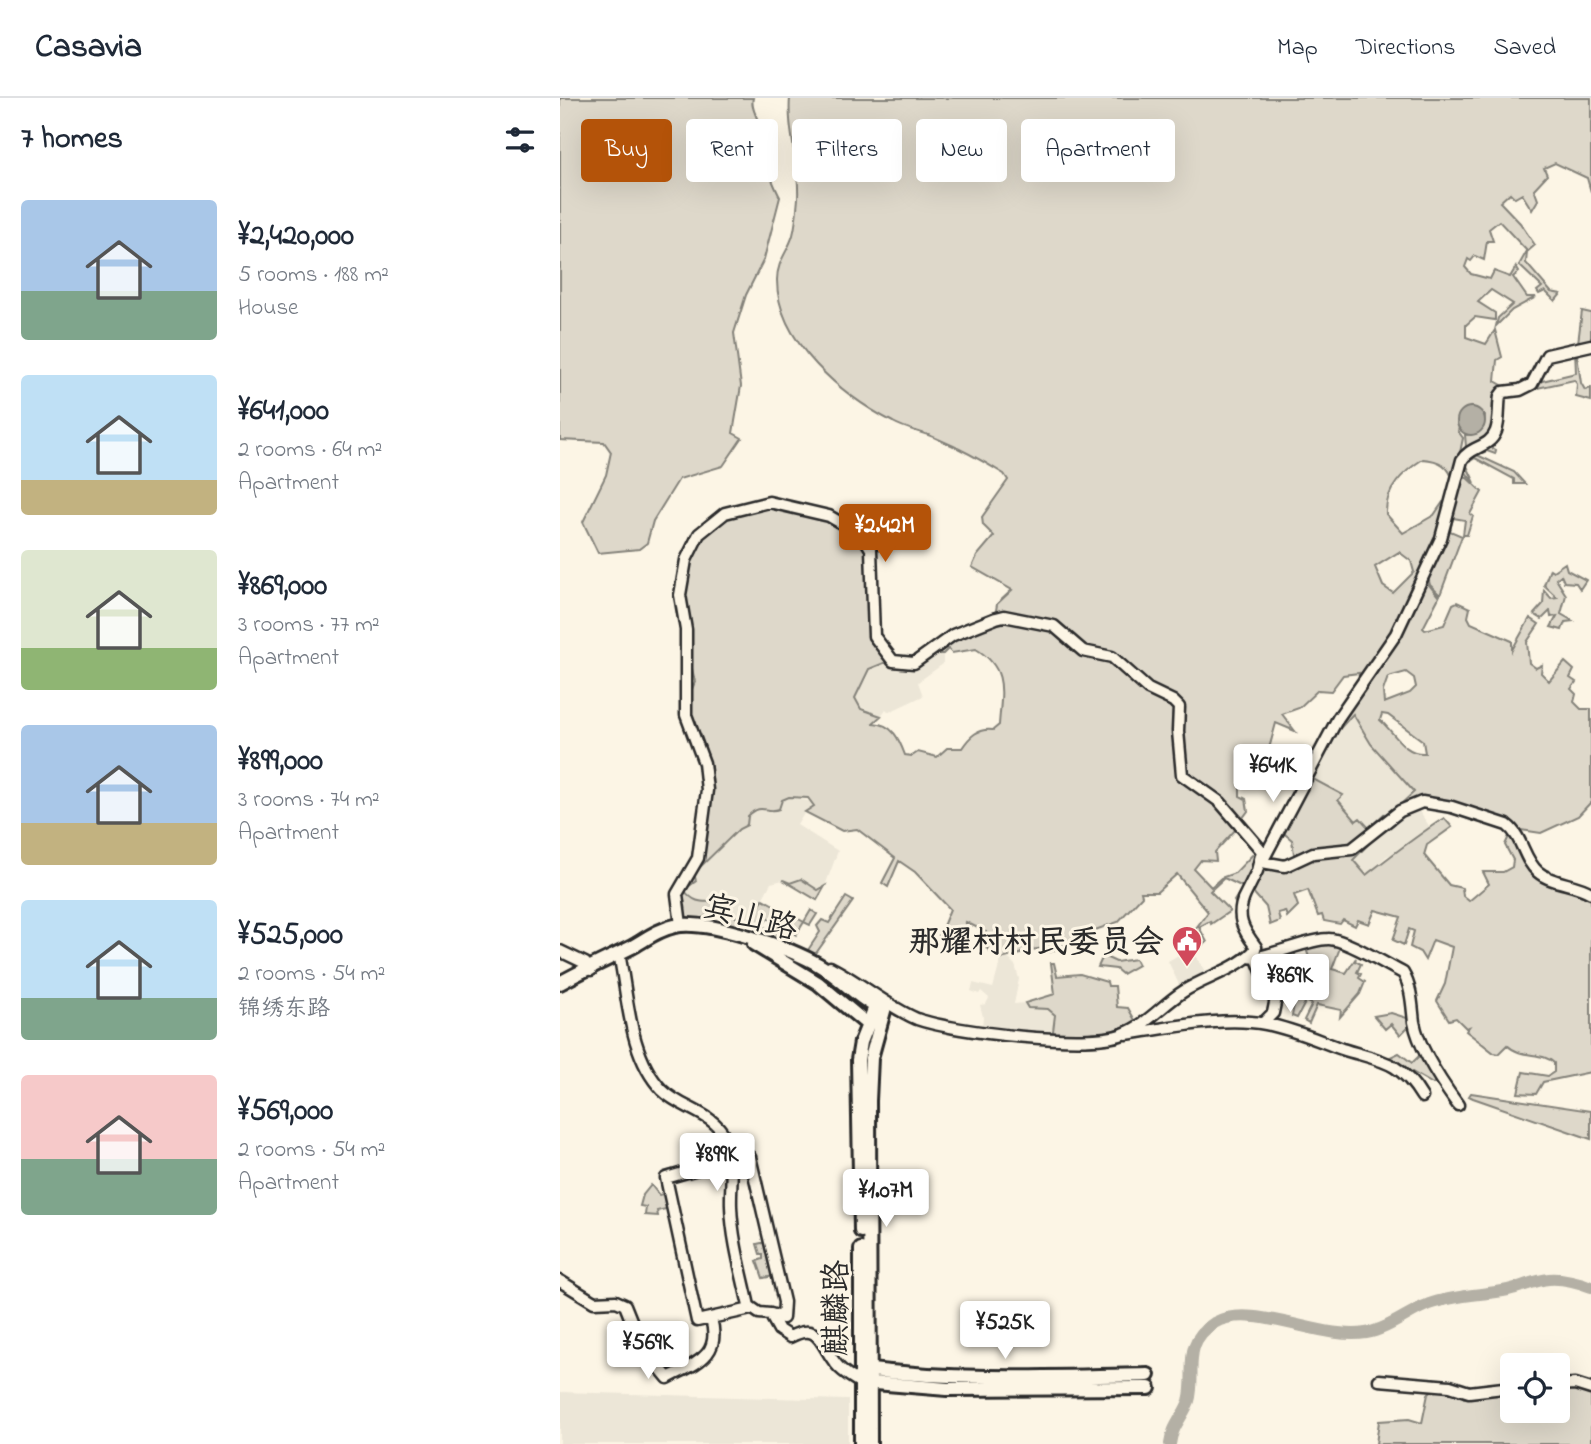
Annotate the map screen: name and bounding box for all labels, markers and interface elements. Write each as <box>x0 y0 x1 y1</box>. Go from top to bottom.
text: Casavia <box>35 24 142 72</box>
text: Map <box>1277 31 1318 66</box>
text: Directions <box>1356 31 1455 66</box>
text: Saved <box>1493 31 1556 66</box>
text: 7 homes <box>21 118 123 162</box>
chip: Buy <box>581 119 672 182</box>
chip: Rent <box>686 119 778 182</box>
chip: Filters <box>792 119 902 182</box>
chip: New <box>916 119 1007 182</box>
chip: Apartment <box>1021 119 1175 182</box>
icon: filters <box>501 121 539 159</box>
text: ¥2,420,000 <box>238 215 354 259</box>
icon: home <box>77 228 161 312</box>
text: 5 rooms · 188 m² <box>238 259 389 292</box>
text: House <box>238 292 298 325</box>
text: ¥641,000 <box>238 390 329 434</box>
icon: home <box>77 403 161 487</box>
text: 2 rooms · 64 m² <box>238 434 382 467</box>
text: Apartment <box>238 467 339 500</box>
pin: ¥2.42M <box>828 504 942 564</box>
text: ¥2.42M <box>855 510 915 543</box>
text: ¥869,000 <box>238 565 327 609</box>
icon: home <box>77 578 161 662</box>
text: 3 rooms · 77 m² <box>238 609 380 642</box>
text: Apartment <box>238 642 339 675</box>
text: ¥899,000 <box>238 740 323 784</box>
pin: ¥641K <box>1224 744 1322 804</box>
text: ¥641K <box>1249 750 1297 783</box>
icon: home <box>77 753 161 837</box>
text: 3 rooms · 74 m² <box>238 784 380 817</box>
text: Apartment <box>238 817 339 850</box>
street label: 宾山路 <box>698 884 803 955</box>
text: ¥525,000 <box>238 914 343 958</box>
place label: 那耀村村民委员会 <box>908 921 1164 968</box>
public building icon: 那耀村村民委员会 <box>1170 924 1204 968</box>
icon: home <box>77 928 161 1012</box>
pin: ¥869K <box>1241 954 1339 1014</box>
text: 2 rooms · 54 m² <box>238 958 385 991</box>
text: ¥869K <box>1267 960 1313 993</box>
text: 锦绣东路 <box>238 993 330 1026</box>
text: ¥569,000 <box>238 1090 333 1134</box>
icon: home <box>77 1103 161 1187</box>
text: 2 rooms · 54 m² <box>238 1134 385 1167</box>
pin: ¥899K <box>668 1134 766 1193</box>
text: ¥899K <box>696 1139 738 1172</box>
text: Apartment <box>238 1167 339 1200</box>
pin: ¥1.07M <box>829 1170 943 1229</box>
text: ¥1.07M <box>859 1175 913 1208</box>
street label: 麒麟路 <box>815 1260 862 1356</box>
pin: ¥525K <box>956 1302 1054 1361</box>
text: ¥525K <box>976 1307 1034 1340</box>
pin: ¥569K <box>599 1322 697 1381</box>
text: ¥569K <box>623 1327 673 1360</box>
map controls <box>1500 1353 1570 1423</box>
button: locate <box>1500 1353 1570 1423</box>

